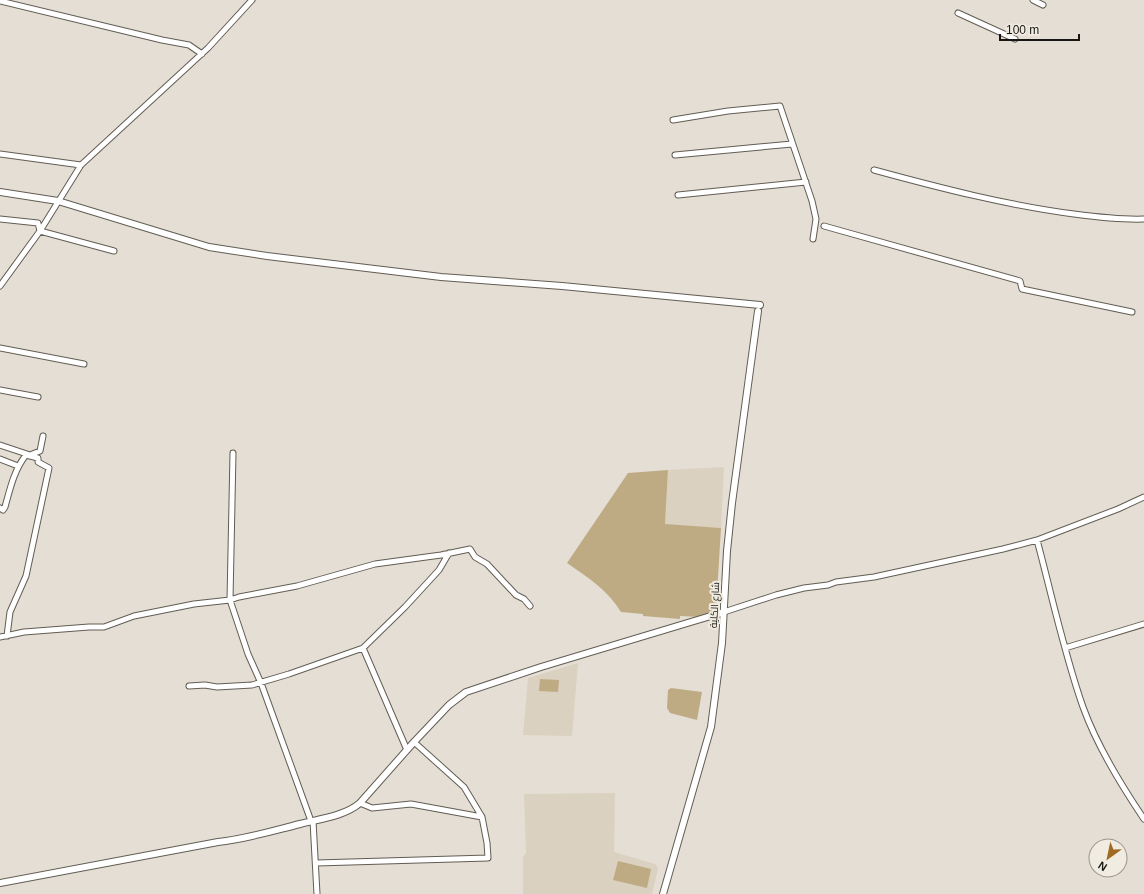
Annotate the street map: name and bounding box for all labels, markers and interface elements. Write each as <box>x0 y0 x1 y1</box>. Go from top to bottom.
scale bar <box>1000 16 1079 42</box>
text: 100 m <box>1006 23 1039 37</box>
street label: شارع الكلية <box>708 582 722 628</box>
north arrow <box>1088 838 1128 878</box>
text: N <box>1096 859 1109 874</box>

